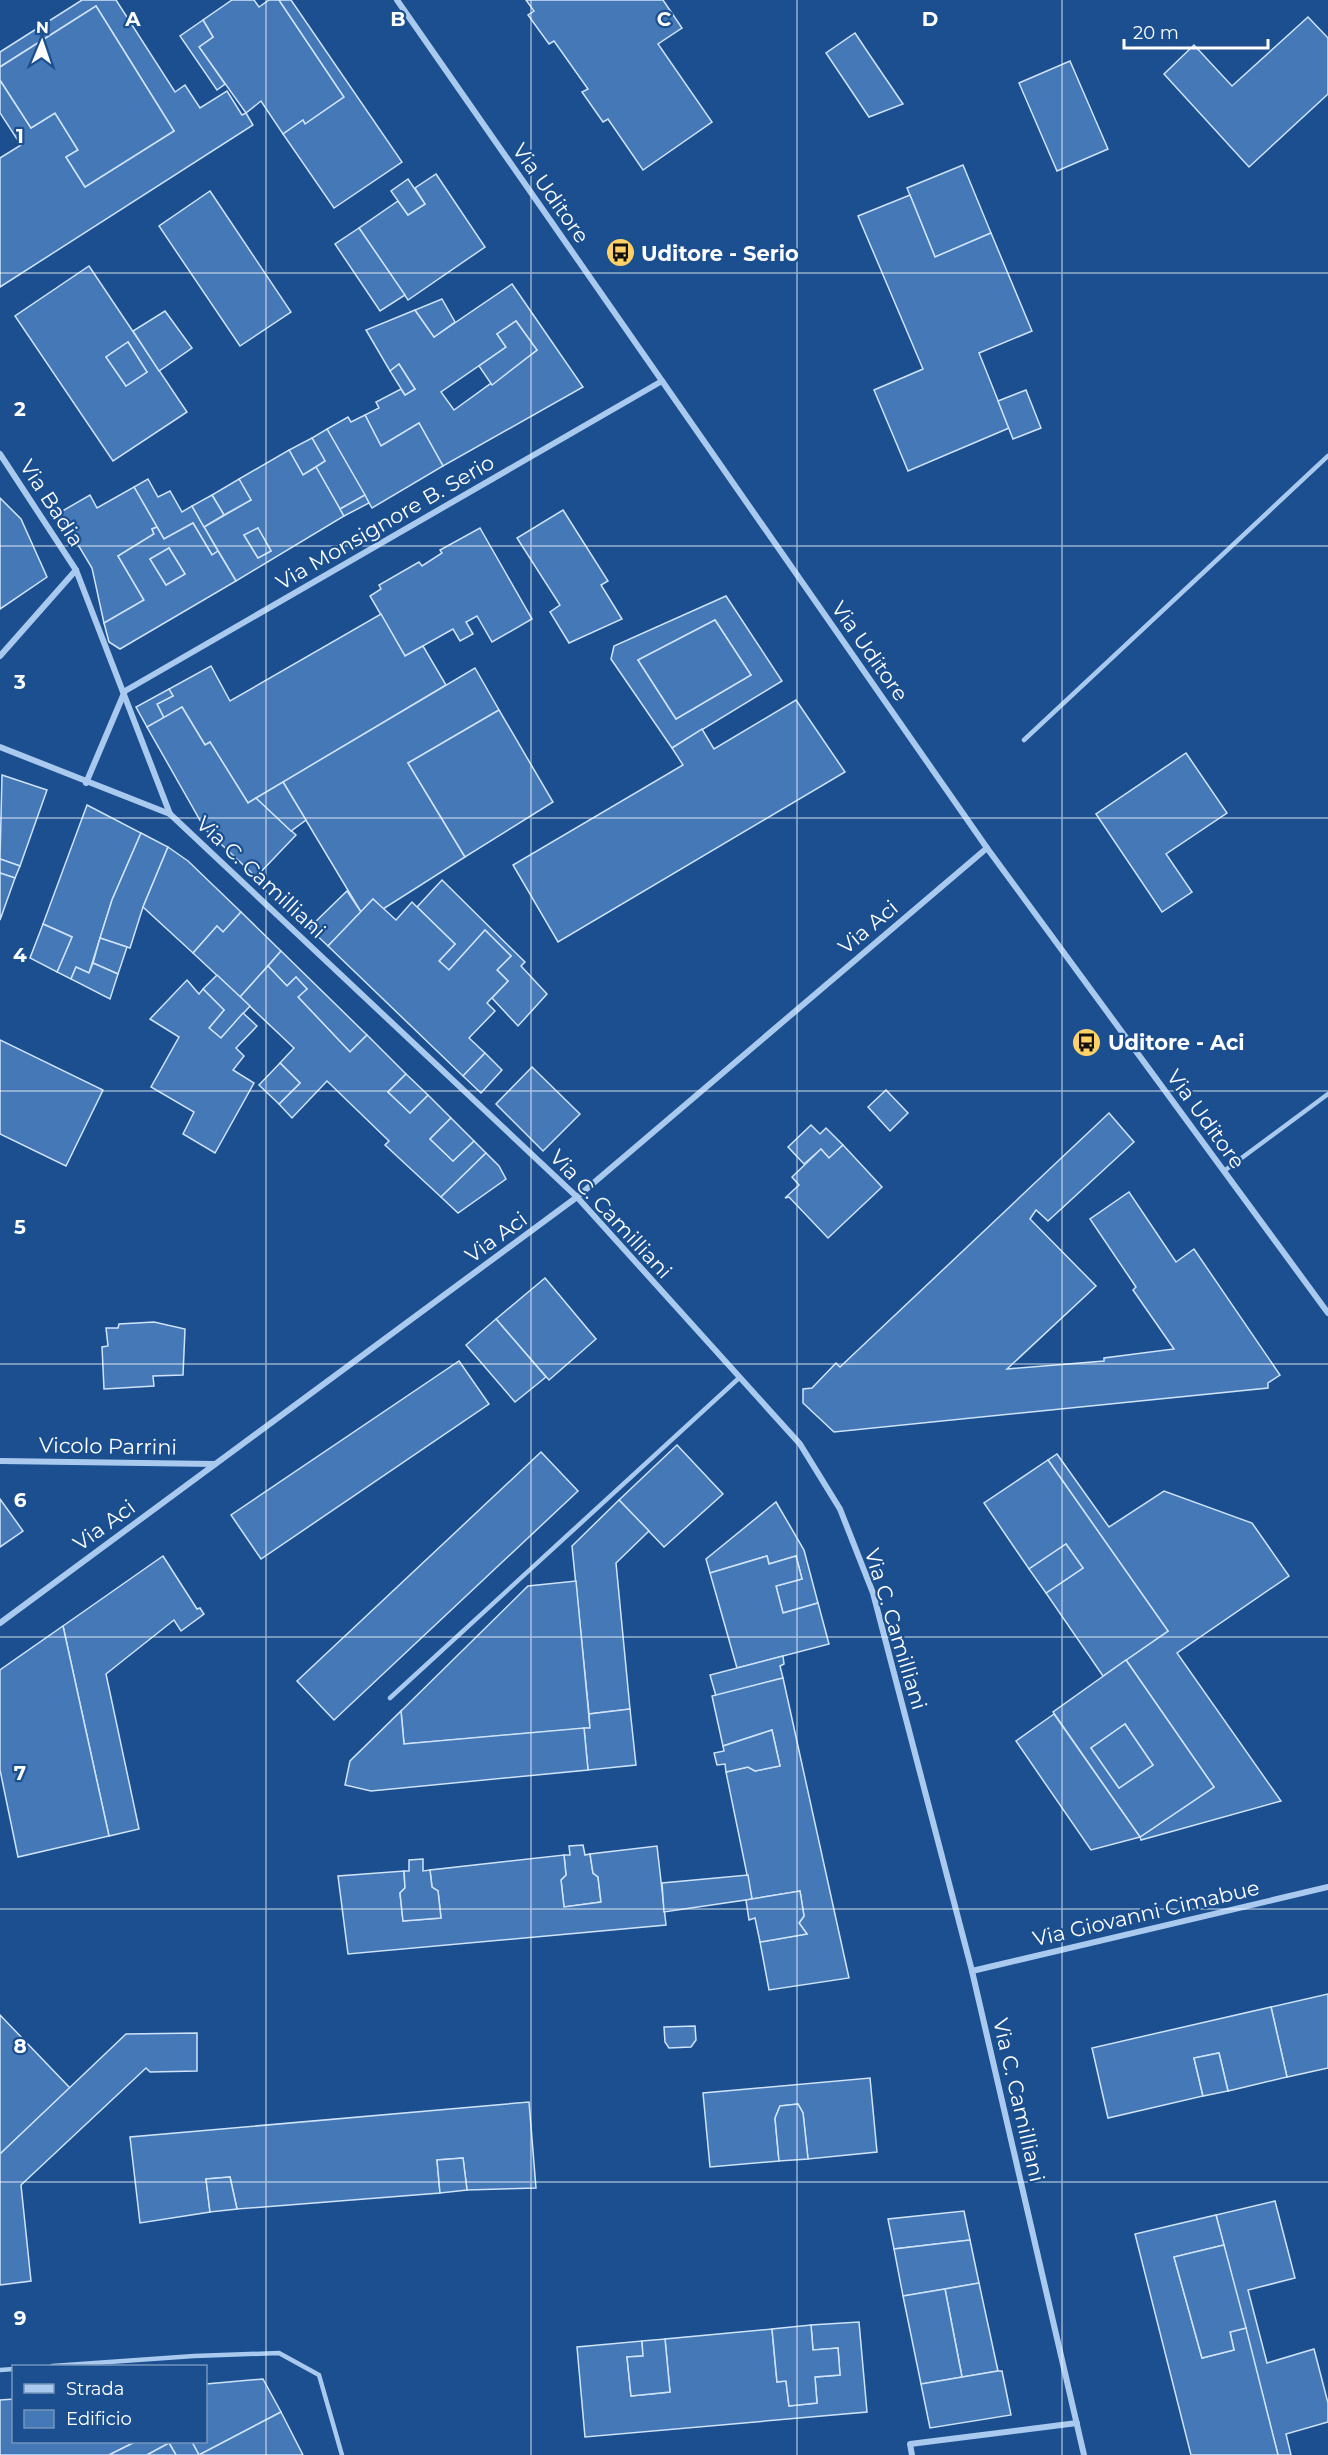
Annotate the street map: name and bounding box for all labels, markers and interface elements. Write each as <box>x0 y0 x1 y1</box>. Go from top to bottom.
text: A <box>124 7 141 31</box>
text: B <box>390 7 406 31</box>
text: C <box>657 7 672 31</box>
text: D <box>922 7 938 31</box>
north arrow <box>12 12 72 72</box>
scale bar <box>1124 12 1268 50</box>
text: N <box>36 18 49 37</box>
text: 20 m <box>1133 22 1179 44</box>
text: 1 <box>16 124 24 148</box>
street label: Via Uditore <box>507 138 595 248</box>
bus stop icon: Uditore - Serio <box>604 237 636 269</box>
place label: Uditore - Serio <box>641 241 799 266</box>
text: 2 <box>14 397 26 421</box>
street label: Via Monsignore B. Serio <box>271 449 499 595</box>
street label: Via Badia <box>15 455 89 551</box>
street label: Via Uditore <box>826 596 914 706</box>
text: 3 <box>13 670 26 694</box>
street label: Via C. Camilliani <box>191 811 331 943</box>
street label: Via Aci <box>833 895 903 959</box>
text: 4 <box>13 943 27 967</box>
bus stop icon: Uditore - Aci <box>1071 1026 1103 1058</box>
place label: Uditore - Aci <box>1108 1030 1245 1055</box>
street label: Via Uditore <box>1162 1065 1250 1173</box>
street label: Via C. Camilliani <box>545 1144 677 1284</box>
street label: Via Aci <box>460 1206 532 1268</box>
text: 5 <box>14 1215 26 1239</box>
street label: Vicolo Parrini <box>39 1432 177 1460</box>
text: 6 <box>14 1488 27 1512</box>
street label: Via Aci <box>68 1494 140 1556</box>
street label: Via C. Camilliani <box>860 1545 932 1713</box>
text: 7 <box>14 1761 26 1785</box>
street label: Via Giovanni Cimabue <box>1030 1875 1262 1951</box>
street label: Via C. Camilliani <box>988 2016 1050 2184</box>
text: 8 <box>13 2034 27 2058</box>
text: 9 <box>14 2306 26 2330</box>
legend <box>12 2365 207 2443</box>
text: Strada <box>66 2378 124 2400</box>
text: Edificio <box>66 2408 132 2430</box>

